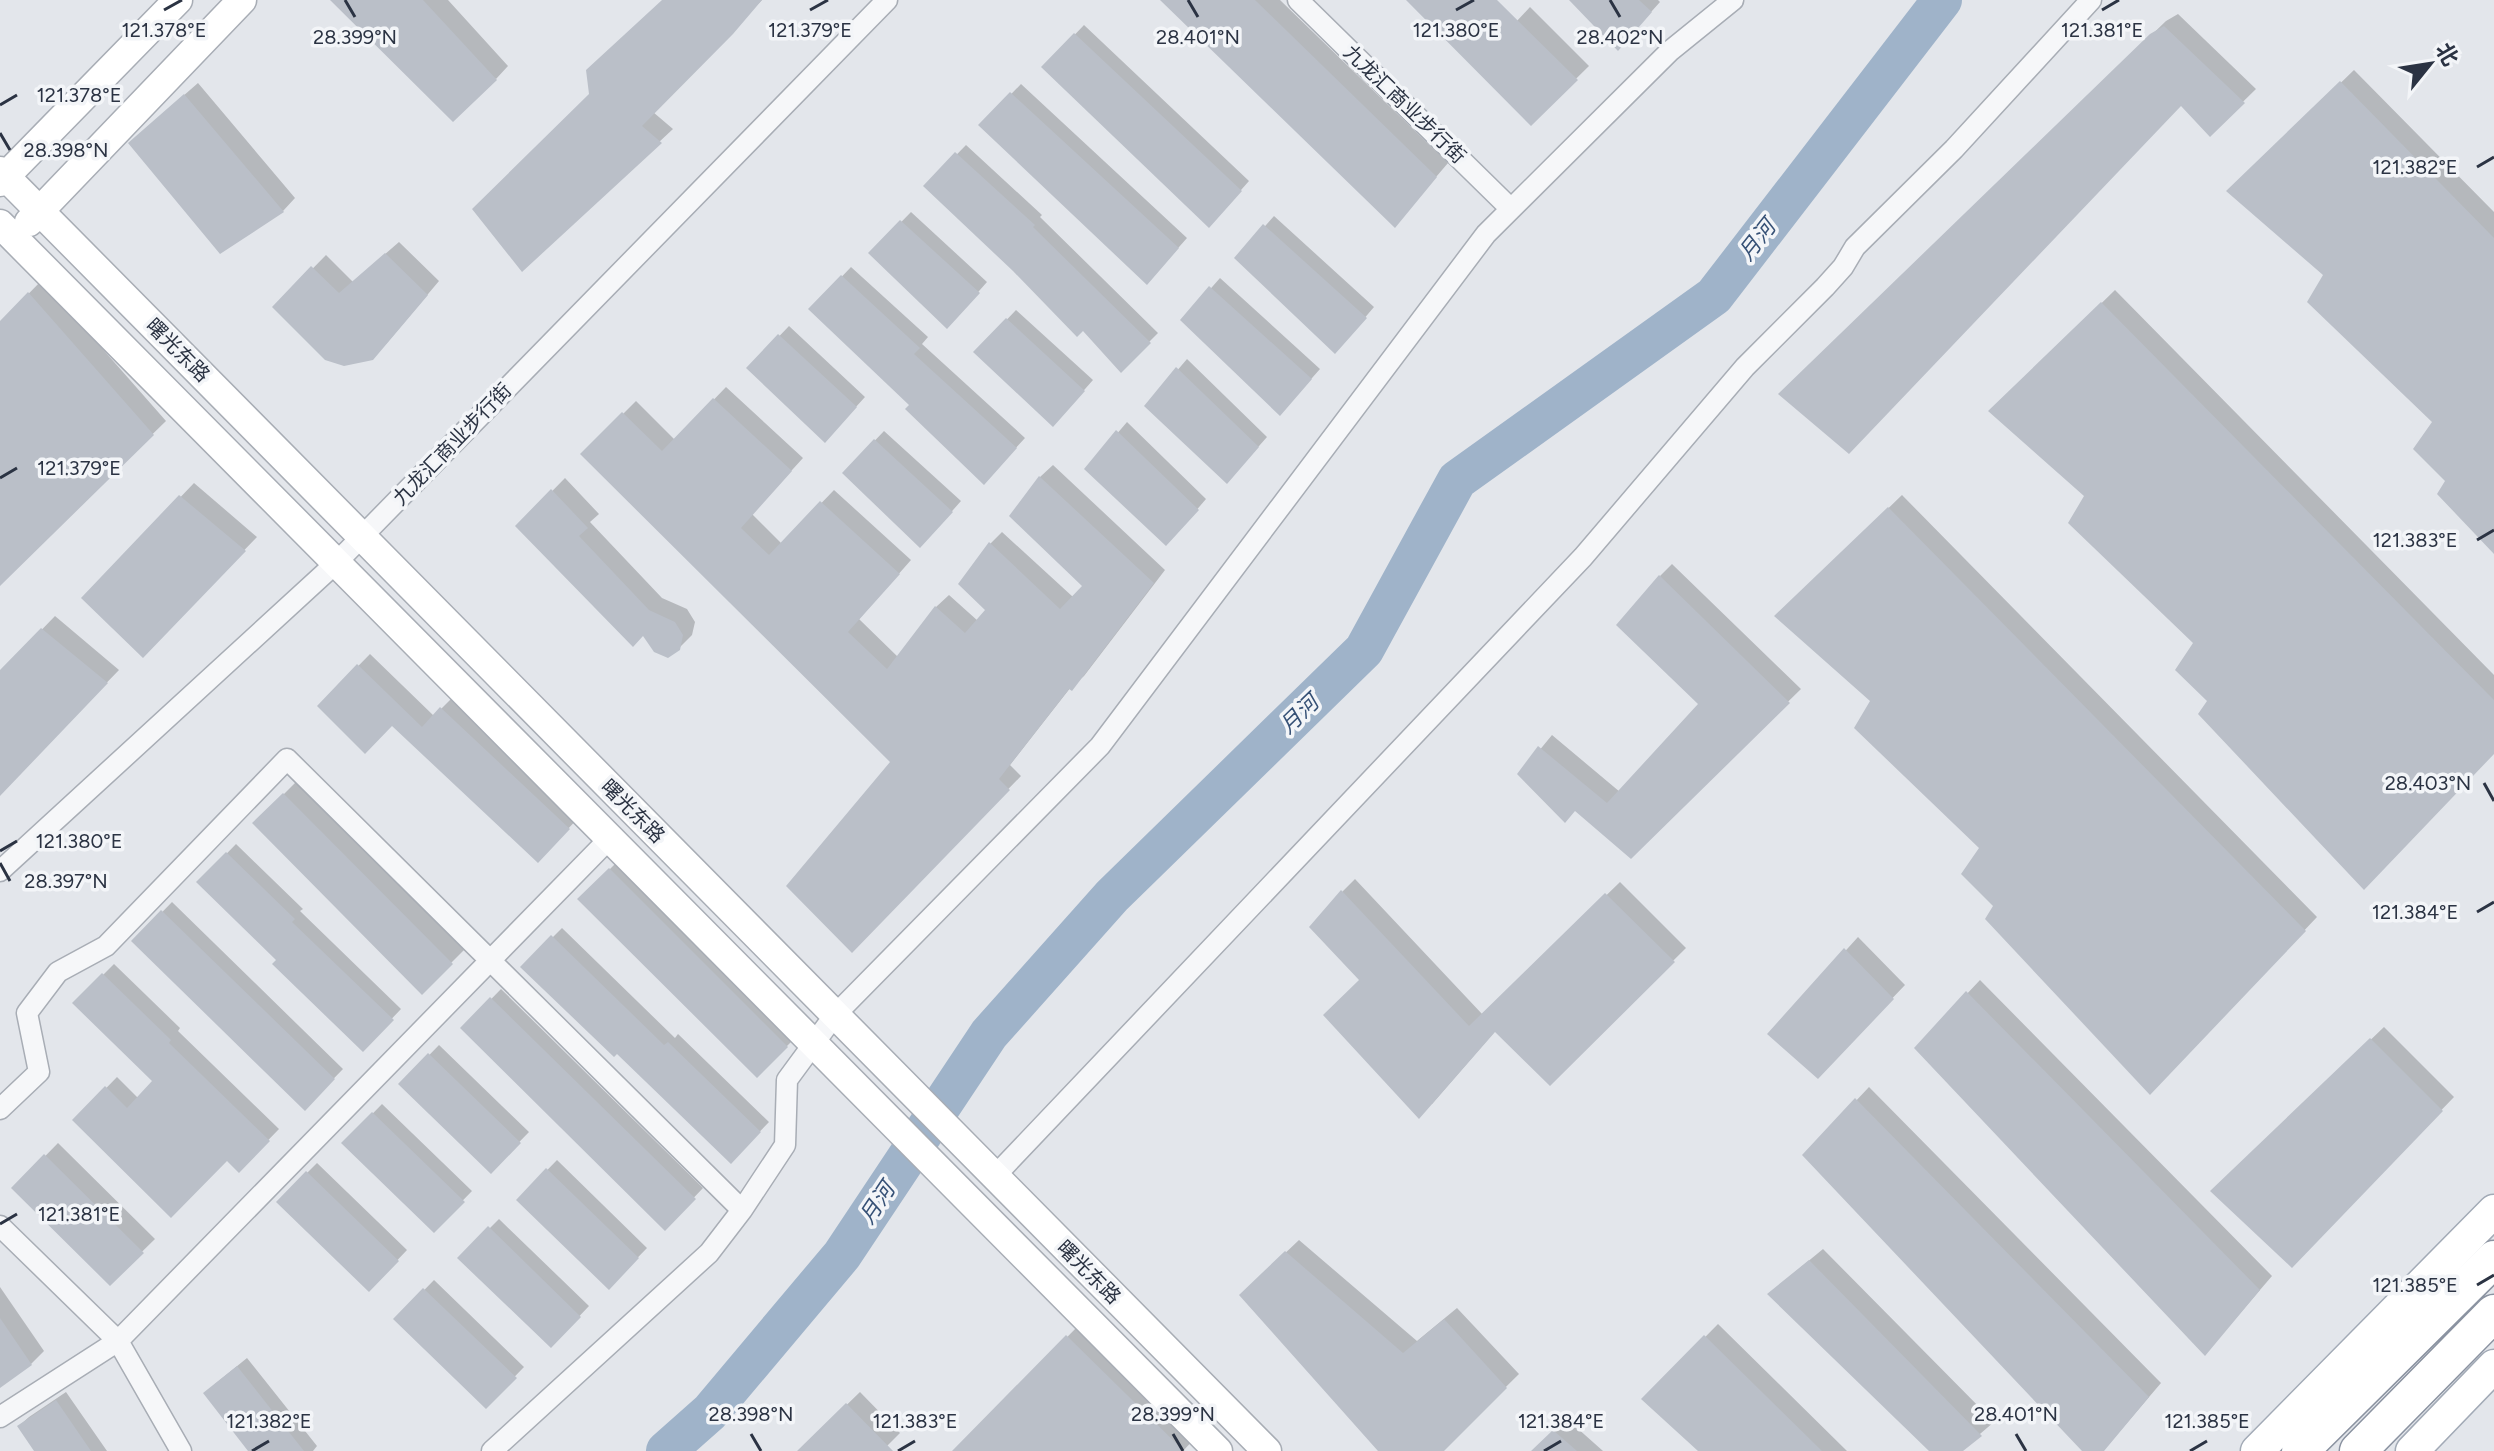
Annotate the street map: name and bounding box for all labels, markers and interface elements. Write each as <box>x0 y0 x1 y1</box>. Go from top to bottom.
text: 121.378°E <box>122 18 206 42</box>
text: 121.379°E <box>768 18 852 42</box>
text: 121.380°E <box>1412 18 1500 42</box>
text: 121.381°E <box>2061 18 2143 42</box>
north arrow <box>2390 24 2470 104</box>
text: 28.399°N <box>313 25 397 49</box>
text: 28.401°N <box>1156 25 1240 49</box>
text: 28.402°N <box>1577 25 1663 49</box>
text: 北 <box>2430 38 2464 71</box>
street label: 九龙汇商业步行街 <box>1339 40 1471 168</box>
text: 121.378°E <box>37 83 121 107</box>
text: 28.398°N <box>24 138 108 162</box>
text: 121.382°E <box>2372 155 2458 179</box>
water label: 月河 <box>1733 211 1784 266</box>
street label: 曙光东路 <box>141 313 215 387</box>
street label: 九龙汇商业步行街 <box>388 378 516 510</box>
text: 121.379°E <box>37 456 121 480</box>
text: 121.383°E <box>2372 528 2458 552</box>
water label: 月河 <box>1274 686 1327 739</box>
text: 28.403°N <box>2385 771 2471 795</box>
street label: 曙光东路 <box>596 774 670 848</box>
text: 121.380°E <box>35 829 123 853</box>
text: 28.397°N <box>24 869 108 893</box>
text: 121.384°E <box>2372 900 2458 924</box>
water label: 月河 <box>854 1174 903 1229</box>
text: 121.381°E <box>38 1202 120 1226</box>
street label: 曙光东路 <box>1052 1235 1126 1309</box>
text: 121.385°E <box>2372 1273 2458 1297</box>
text: 28.398°N <box>709 1402 793 1426</box>
text: 28.399°N <box>1131 1402 1215 1426</box>
text: 28.401°N <box>1974 1402 2058 1426</box>
text: 121.382°E <box>226 1409 312 1433</box>
text: 121.383°E <box>872 1409 958 1433</box>
text: 121.384°E <box>1518 1409 1604 1433</box>
text: 121.385°E <box>2164 1409 2250 1433</box>

